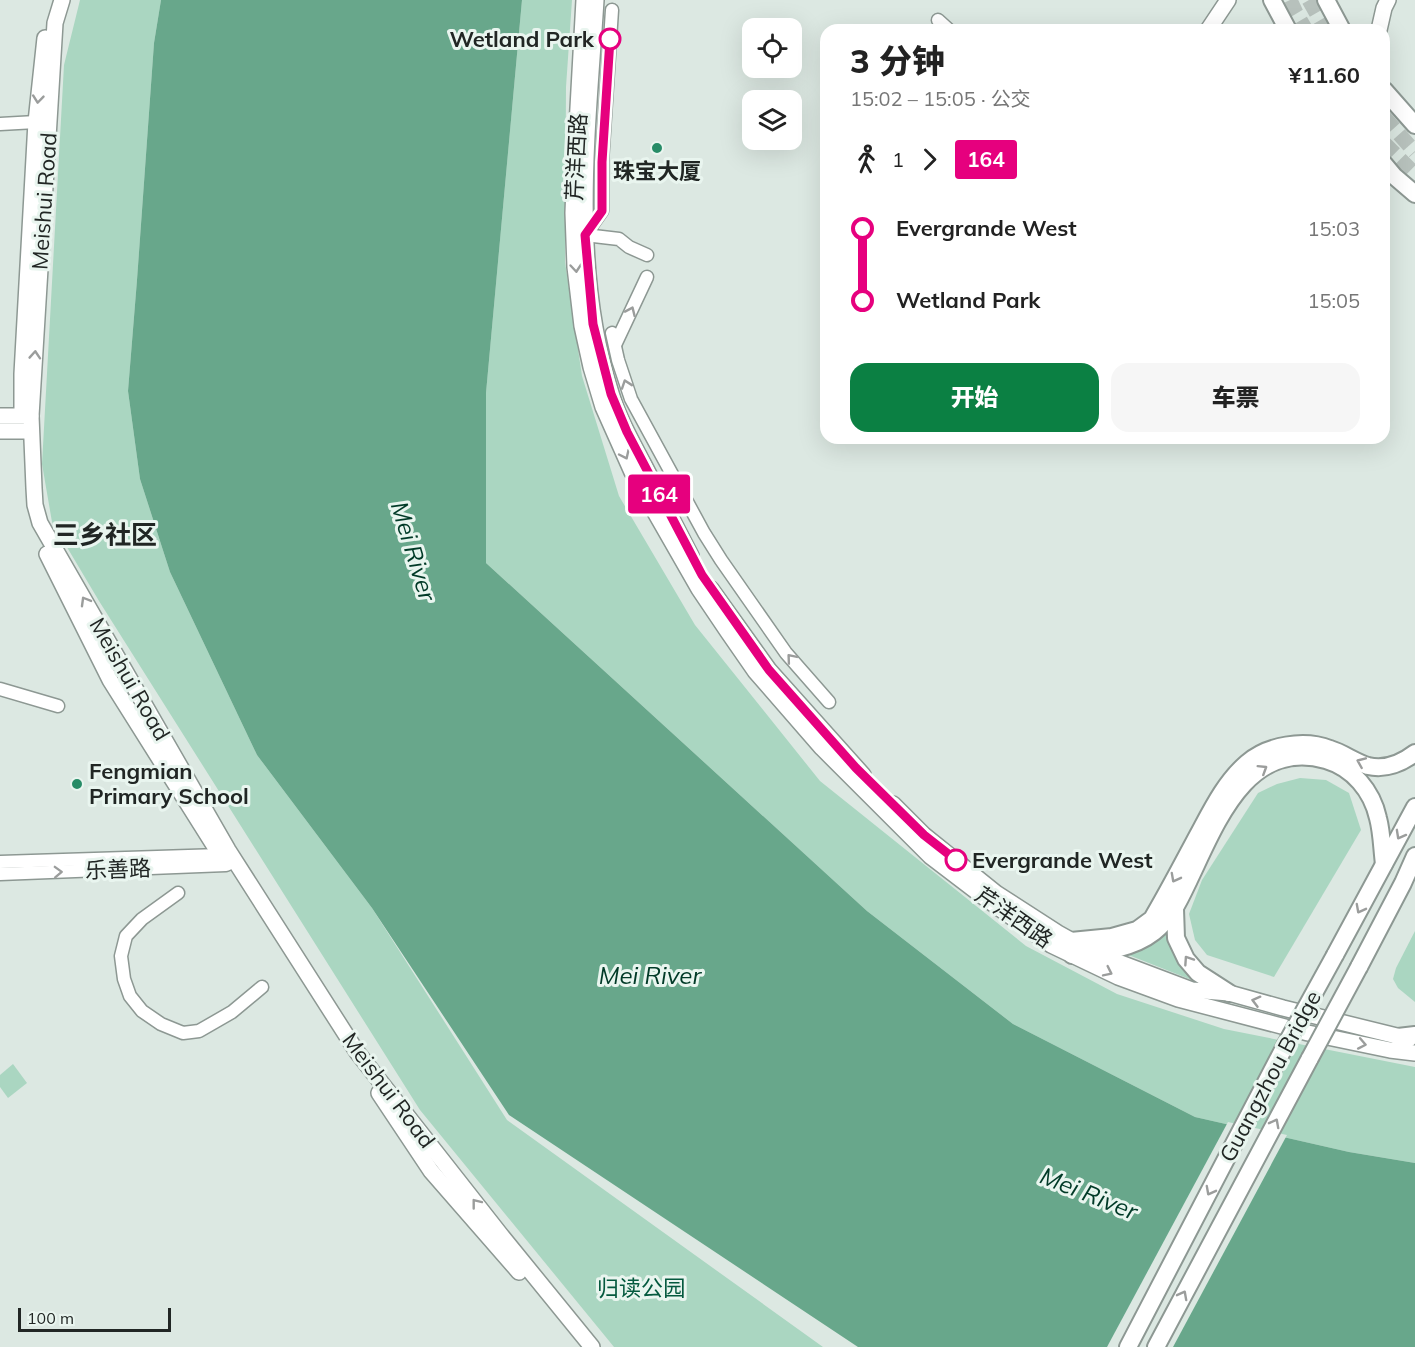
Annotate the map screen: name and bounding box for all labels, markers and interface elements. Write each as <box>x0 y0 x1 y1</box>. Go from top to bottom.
map controls <box>742 18 802 150</box>
button: locate <box>742 18 802 78</box>
place label: Wetland Park <box>449 25 595 53</box>
marker: Wetland Park <box>599 28 621 50</box>
text: 3 分钟 <box>850 40 945 81</box>
text: ¥11.60 <box>1289 61 1360 89</box>
text: 15:02 – 15:05 · 公交 <box>850 86 1031 111</box>
button: layers <box>742 90 802 150</box>
one-way arrow <box>32 95 45 104</box>
street label: 芹洋西路 <box>560 112 592 202</box>
street label: Meishui Road <box>25 131 63 271</box>
marker: 珠宝大厦 <box>650 141 664 155</box>
icon: walk <box>850 143 883 176</box>
icon: forward <box>913 143 946 176</box>
text: 164 <box>967 146 1005 172</box>
text: 1 <box>892 147 904 172</box>
place label: 珠宝大厦 <box>613 157 701 185</box>
text: Evergrande West <box>896 214 1077 242</box>
text: 15:03 <box>1307 216 1360 241</box>
one-way arrow <box>569 264 582 273</box>
text: Wetland Park <box>896 286 1041 314</box>
text: 15:05 <box>1307 288 1360 313</box>
one-way arrow <box>624 306 636 317</box>
one-way arrow <box>28 351 41 360</box>
button: 开始 <box>850 363 1099 432</box>
button: 车票 <box>1111 363 1360 432</box>
one-way arrow <box>621 379 634 390</box>
one-way arrow <box>617 449 629 460</box>
line badge: 164 <box>624 474 694 514</box>
text: 164 <box>640 481 678 507</box>
water label: Mei River <box>385 498 444 606</box>
district label: 三乡社区 <box>53 518 157 551</box>
one-way arrow <box>81 597 92 607</box>
street label: Meishui Road <box>84 612 176 746</box>
one-way arrow <box>787 654 798 665</box>
place label: Fengmian Primary School <box>89 757 249 810</box>
one-way arrow <box>1356 757 1367 769</box>
one-way arrow <box>1256 765 1267 776</box>
marker: Fengmian Primary School <box>70 777 84 791</box>
one-way arrow <box>1396 829 1407 839</box>
place label: Evergrande West <box>972 846 1153 874</box>
marker: Evergrande West <box>945 849 967 871</box>
street label: 乐善路 <box>85 854 151 884</box>
one-way arrow <box>54 865 63 878</box>
one-way arrow <box>1171 872 1182 883</box>
street label: 芹洋西路 <box>970 880 1058 954</box>
one-way arrow <box>1355 903 1367 914</box>
one-way arrow <box>1184 955 1195 966</box>
water label: Mei River <box>599 960 702 990</box>
one-way arrow <box>1101 965 1112 977</box>
street label: Guangzhou Bridge <box>1213 986 1327 1166</box>
one-way arrow <box>1251 995 1261 1008</box>
street label: Meishui Road <box>336 1027 442 1153</box>
one-way arrow <box>1356 1037 1366 1050</box>
one-way arrow <box>1268 1119 1279 1130</box>
water label: Mei River <box>1036 1160 1143 1227</box>
one-way arrow <box>1205 1185 1217 1196</box>
one-way arrow <box>473 1199 484 1210</box>
park label: 归读公园 <box>597 1274 685 1302</box>
one-way arrow <box>1176 1291 1187 1302</box>
scale bar <box>18 1305 171 1332</box>
text: 100 m <box>27 1308 74 1328</box>

